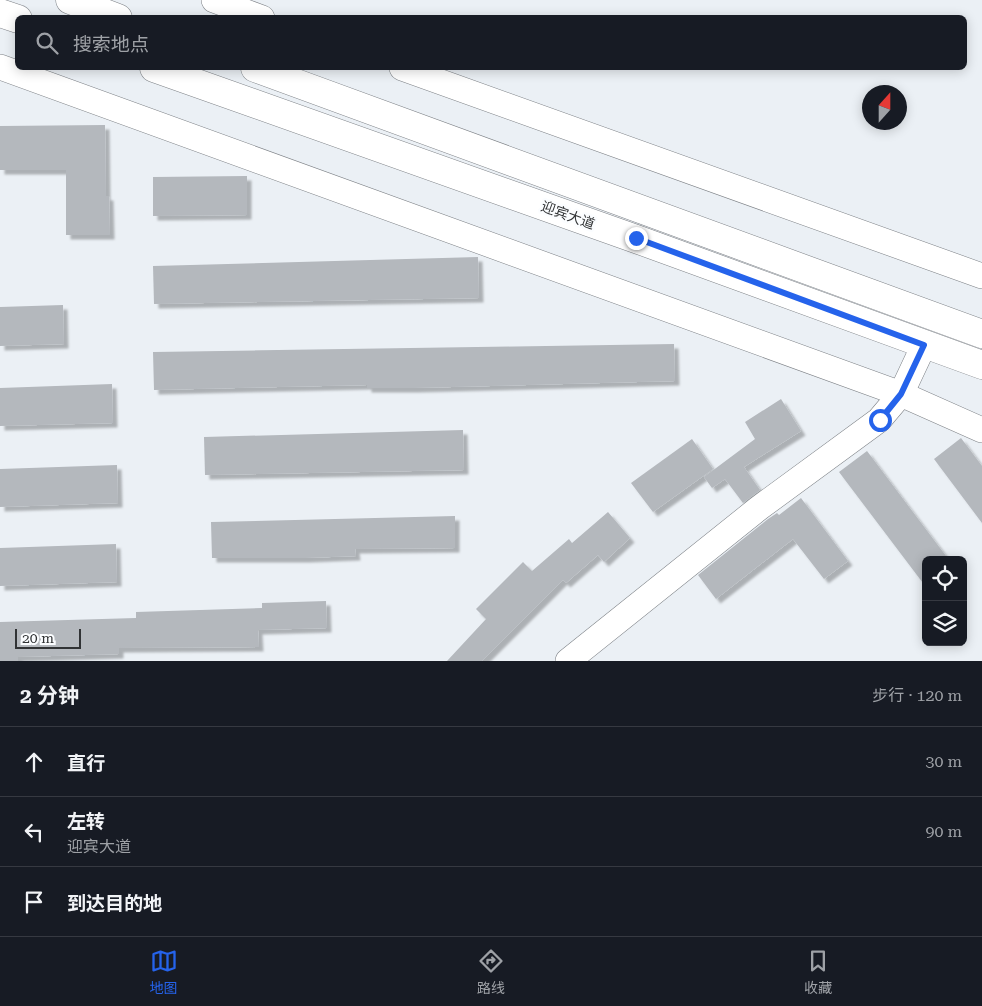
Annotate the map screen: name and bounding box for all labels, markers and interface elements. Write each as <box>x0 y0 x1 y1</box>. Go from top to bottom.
search box <box>15 15 967 70</box>
icon: search <box>33 29 61 57</box>
text: 搜索地点 <box>73 33 149 56</box>
north arrow <box>862 85 907 130</box>
street label: 迎宾大道 <box>539 198 597 232</box>
route end <box>625 227 648 250</box>
route start <box>869 409 892 432</box>
map controls <box>922 556 967 646</box>
button: locate <box>922 556 967 601</box>
button: layers <box>922 601 967 646</box>
scale bar <box>15 626 81 649</box>
text: 20 m <box>22 630 54 646</box>
text: 2 分钟 <box>20 684 79 708</box>
text: 步行 · 120 m <box>872 686 962 705</box>
icon: ahead <box>20 748 48 776</box>
text: 直行 <box>67 752 105 775</box>
text: 30 m <box>925 752 962 771</box>
text: 左转 <box>67 810 105 833</box>
icon: left <box>20 818 48 846</box>
text: 90 m <box>925 822 962 841</box>
text: 迎宾大道 <box>67 837 131 856</box>
icon: arrive <box>20 888 48 916</box>
text: 到达目的地 <box>67 892 162 915</box>
tab: 地图 <box>150 947 178 997</box>
tab: 路线 <box>477 947 505 997</box>
tab: 收藏 <box>804 947 832 997</box>

